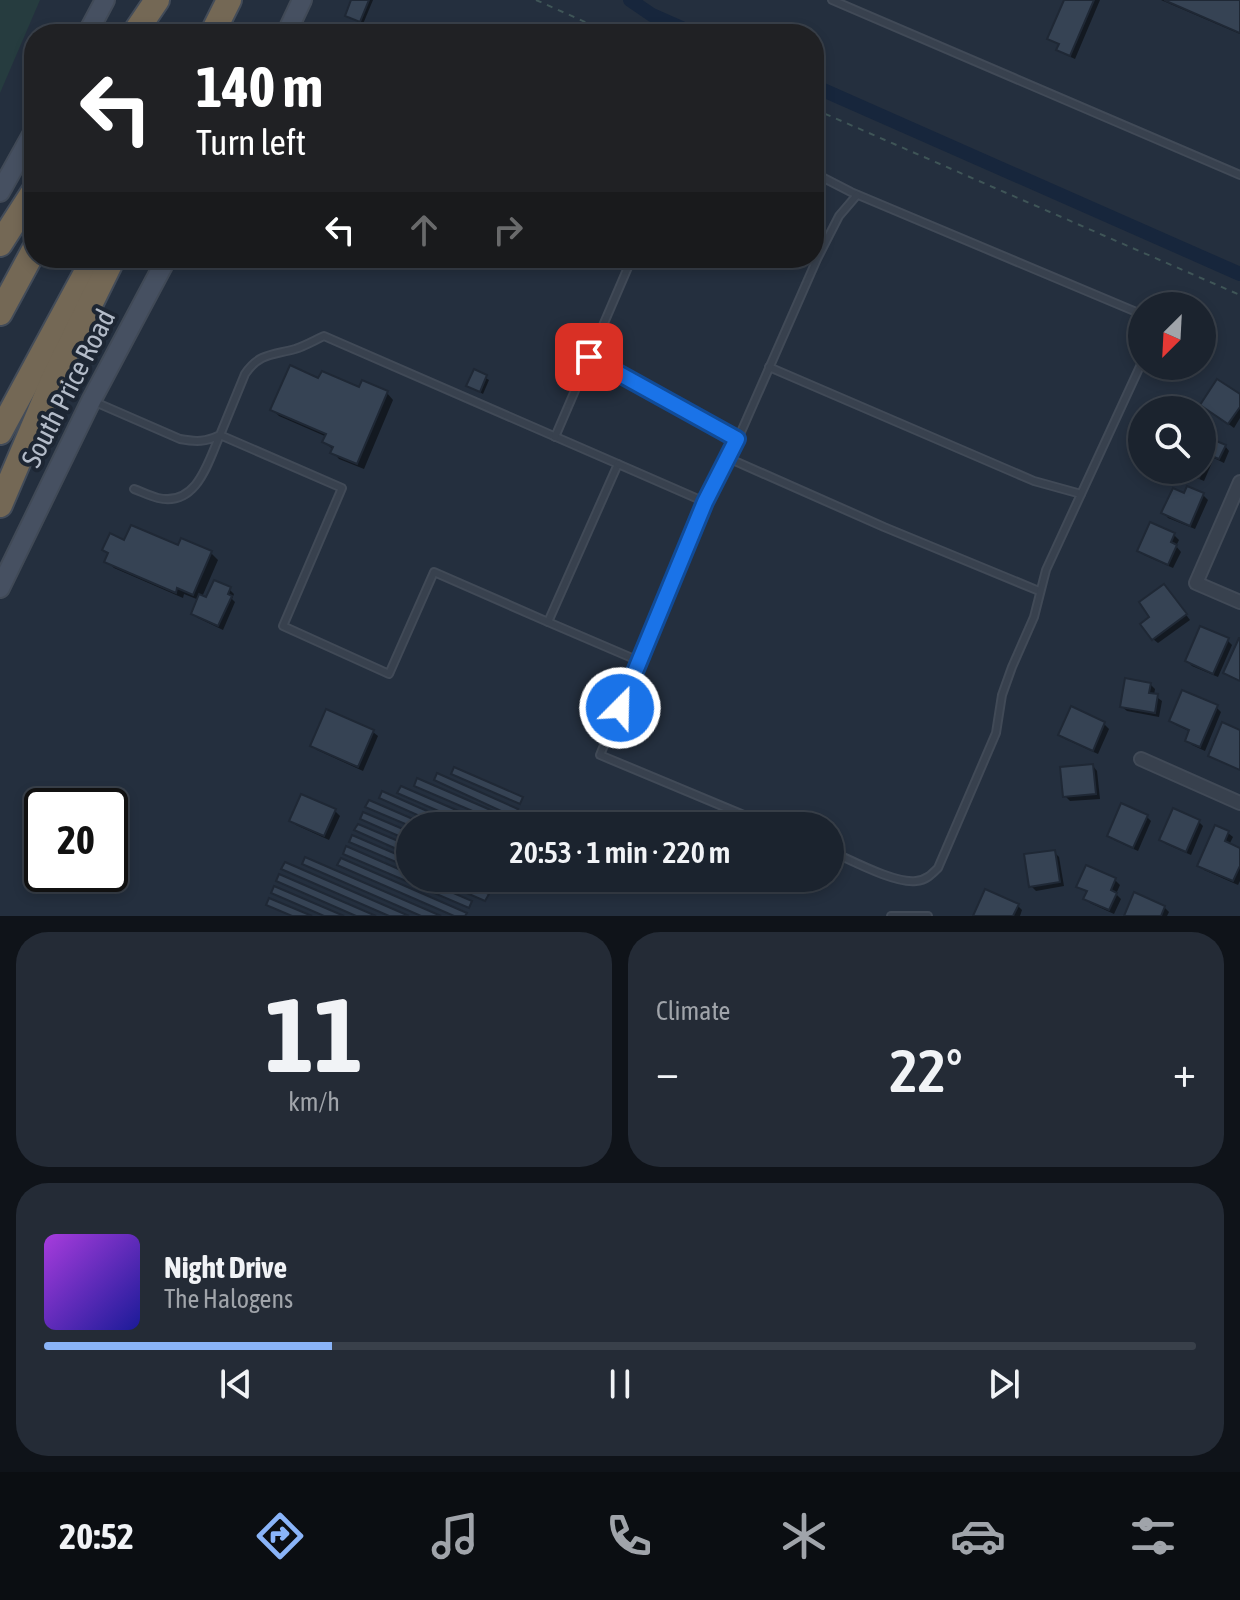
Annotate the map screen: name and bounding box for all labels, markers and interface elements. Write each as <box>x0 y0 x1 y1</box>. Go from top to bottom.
text: 140 m <box>196 55 323 119</box>
icon: left <box>64 56 168 160</box>
text: Turn left <box>196 121 306 163</box>
icon: left <box>318 208 362 252</box>
icon: ahead <box>402 208 446 252</box>
icon: right <box>486 208 530 252</box>
north arrow <box>1128 292 1216 380</box>
map controls <box>1128 292 1216 484</box>
street label: South Price Road <box>15 304 121 472</box>
pin <box>555 323 623 391</box>
icon: arrive <box>567 335 611 379</box>
button: search <box>1128 396 1216 484</box>
position arrow <box>578 666 662 750</box>
speed limit sign: 20 <box>24 788 128 892</box>
text: 20:53 · 1 min · 220 m <box>510 835 730 869</box>
text: 11 <box>265 975 363 1094</box>
text: Climate <box>656 996 730 1026</box>
text: 22° <box>890 1036 962 1105</box>
text: − <box>656 1046 679 1096</box>
text: + <box>1173 1046 1196 1096</box>
text: km/h <box>288 1087 340 1117</box>
text: Night Drive <box>164 1250 287 1284</box>
text: The Halogens <box>164 1284 293 1314</box>
icon: previous <box>214 1362 258 1406</box>
icon: pause <box>598 1362 642 1406</box>
icon: next <box>982 1362 1026 1406</box>
icon: directions <box>252 1508 308 1564</box>
icon: music <box>427 1508 483 1564</box>
icon: phone <box>601 1508 657 1564</box>
icon: climate <box>776 1508 832 1564</box>
icon: car <box>950 1508 1006 1564</box>
icon: filters <box>1125 1508 1181 1564</box>
text: 20:52 <box>59 1515 134 1557</box>

